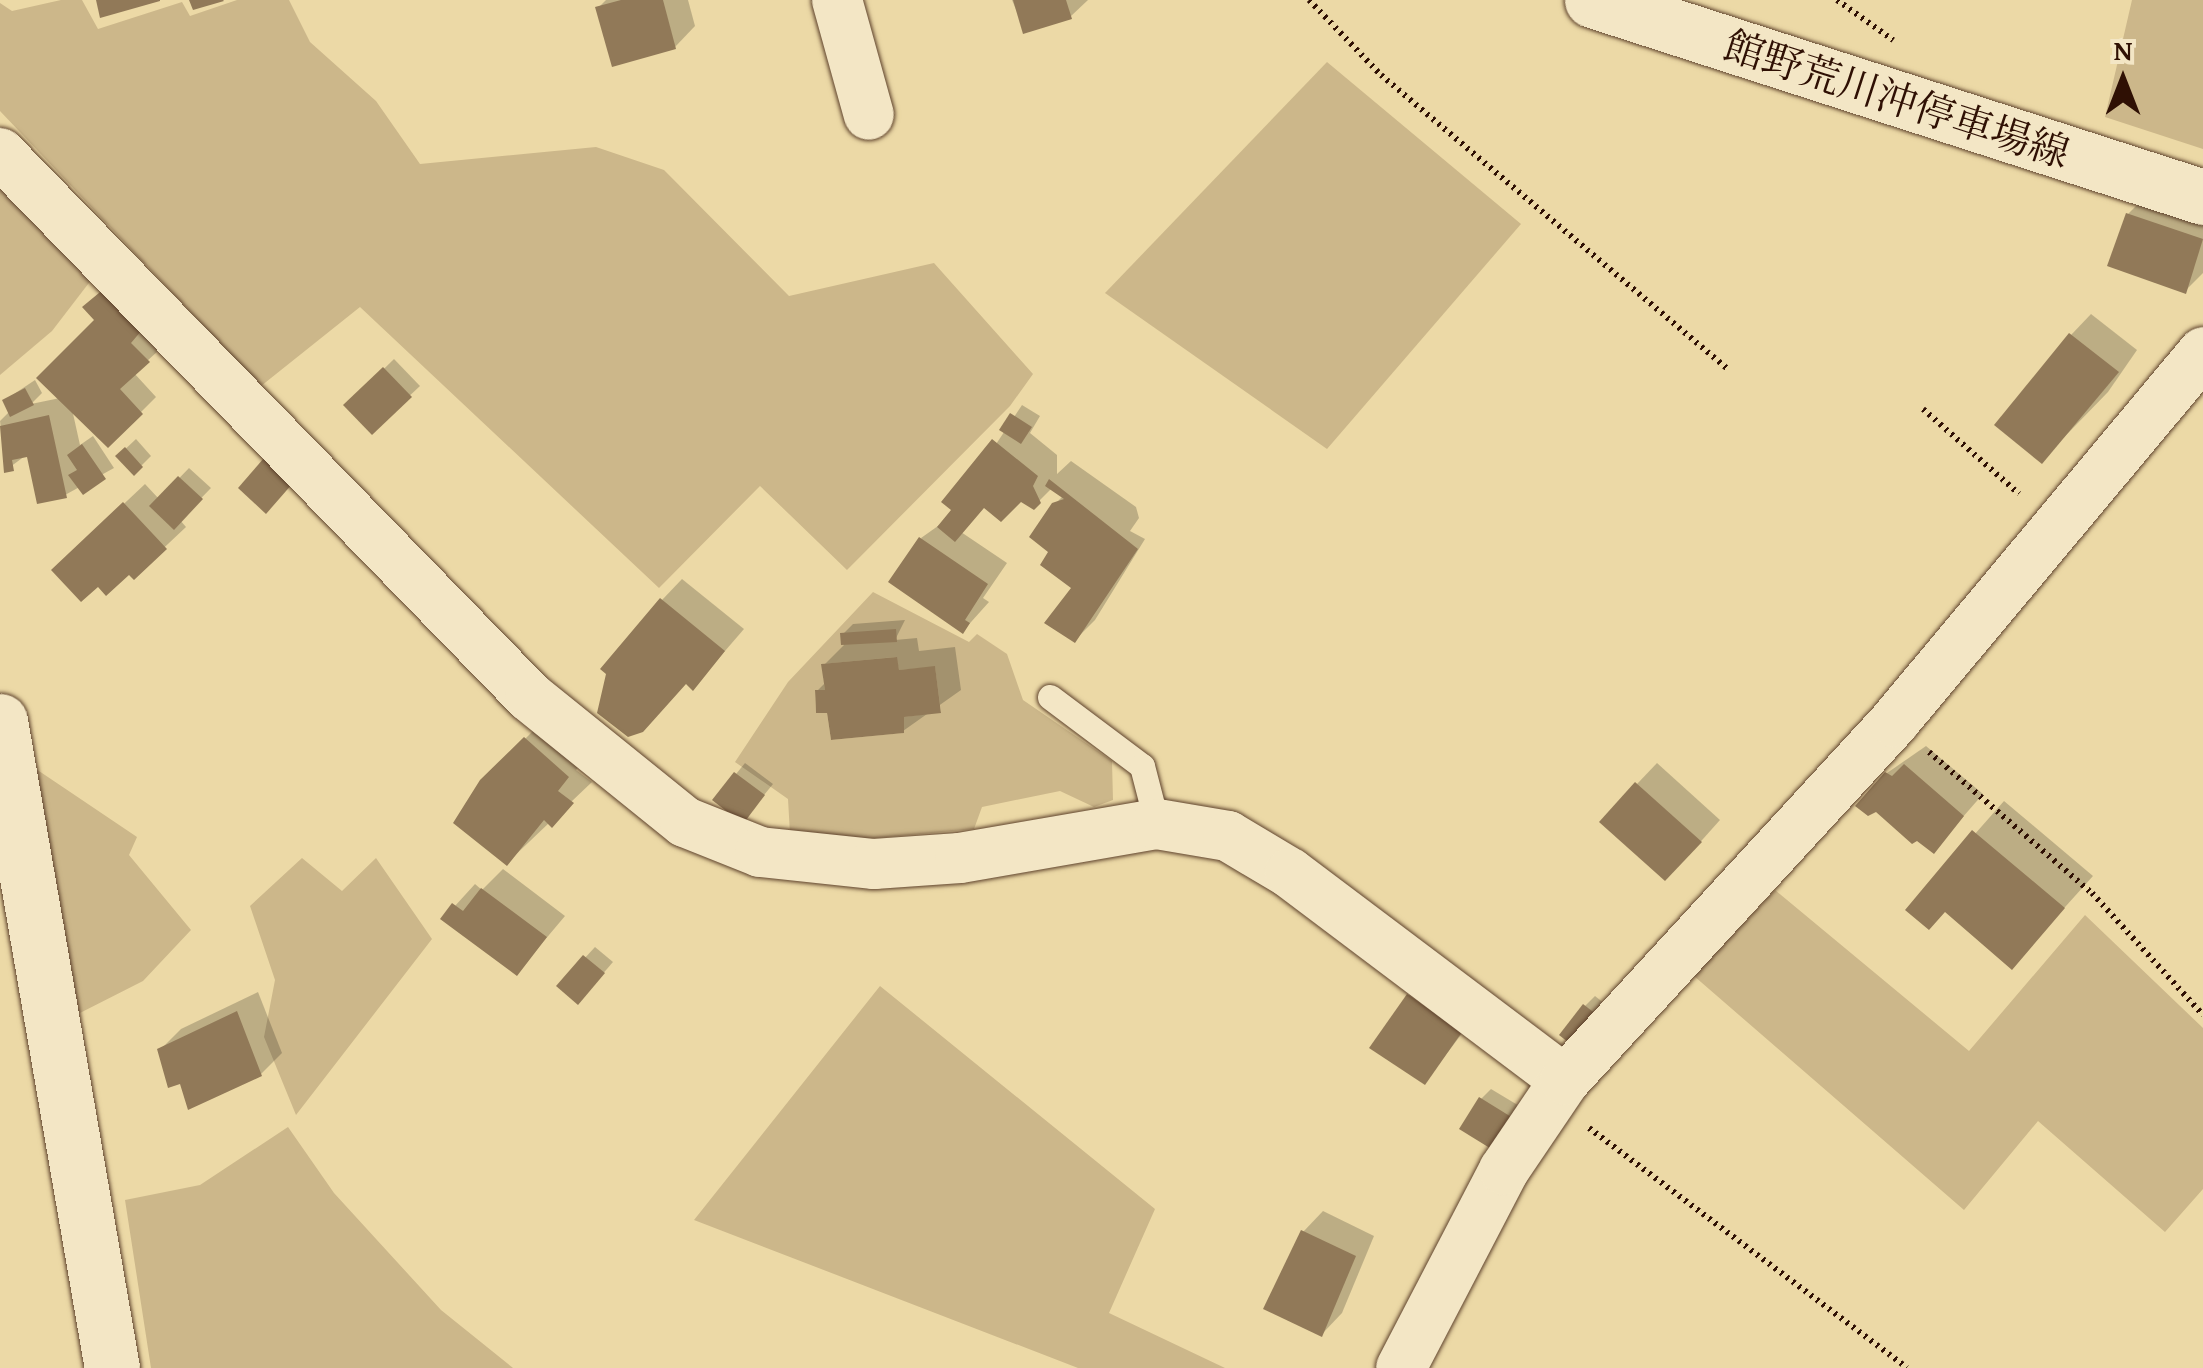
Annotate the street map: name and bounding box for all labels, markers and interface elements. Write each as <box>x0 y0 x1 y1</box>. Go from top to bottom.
street label: 館野荒川沖停車場線 <box>1718 21 2076 177</box>
text: N <box>2114 29 2132 70</box>
north arrow <box>2073 30 2173 130</box>

